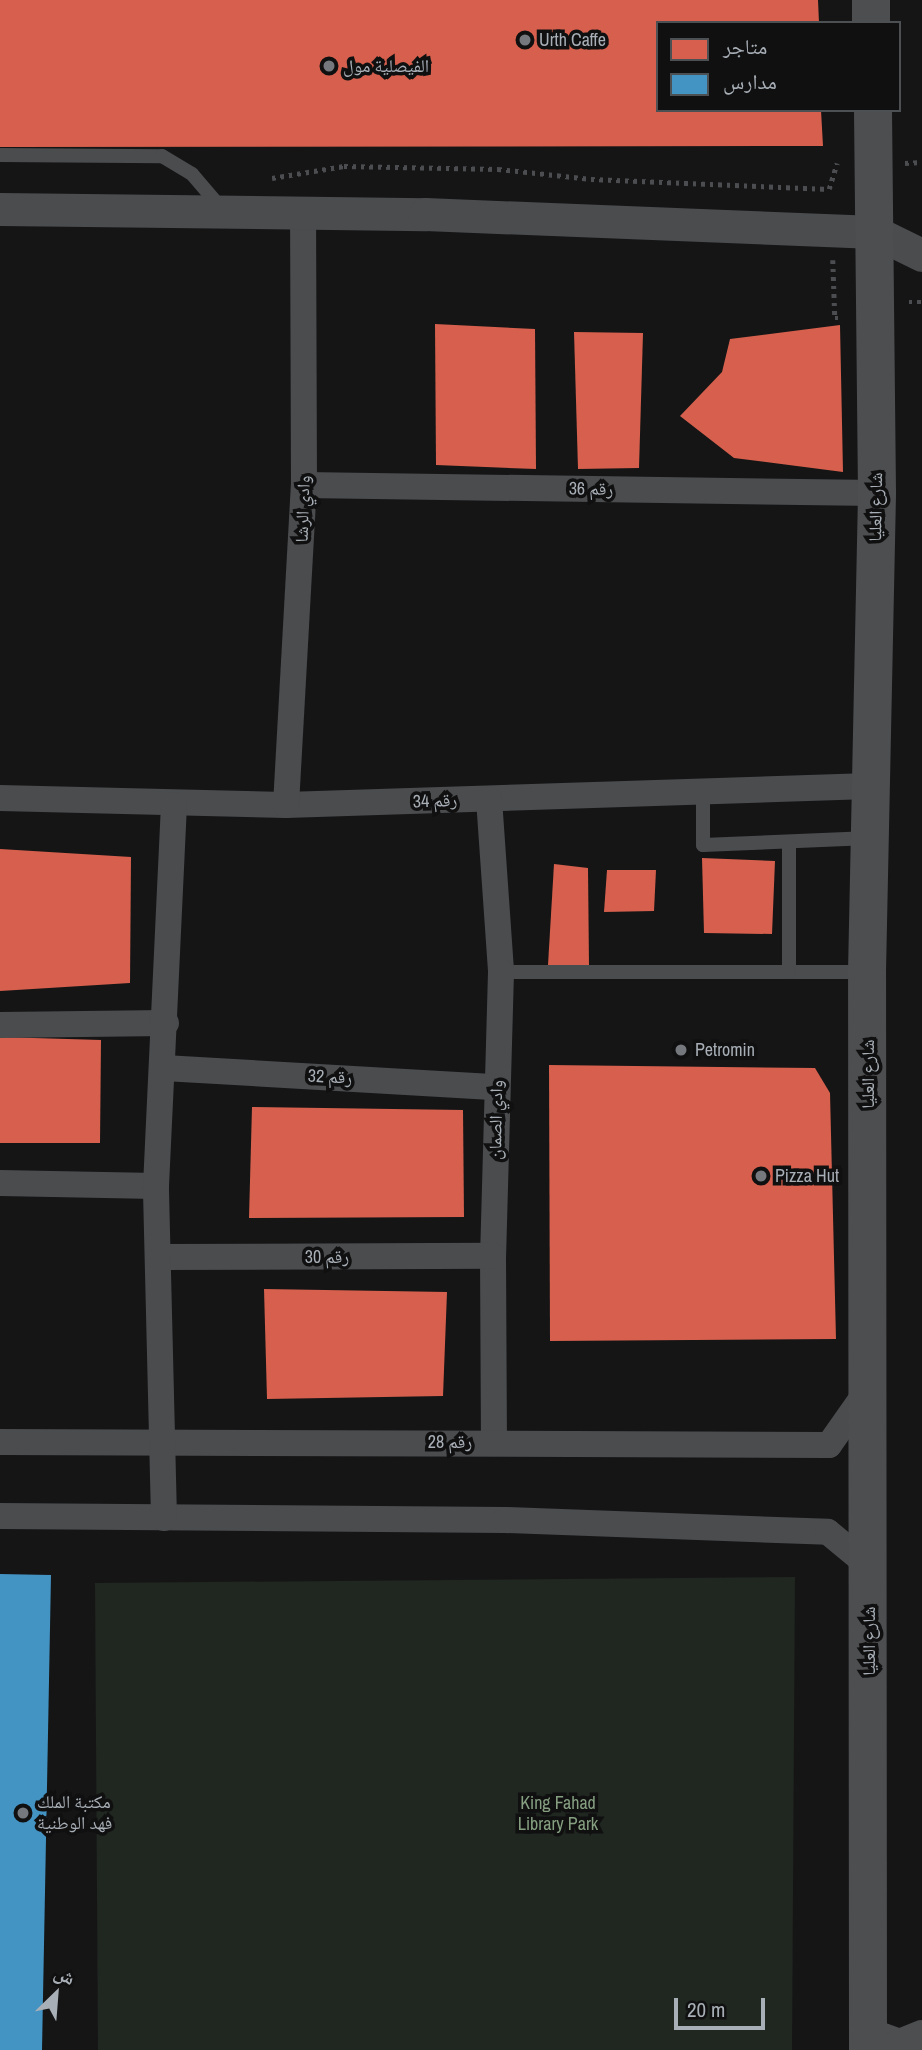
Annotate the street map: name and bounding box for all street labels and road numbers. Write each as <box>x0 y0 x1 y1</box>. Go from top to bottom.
street label: شارع العليا <box>865 472 887 542</box>
street label: وادي الرشا <box>291 475 315 543</box>
street label: رقم 36 <box>569 478 613 500</box>
street label: رقم 34 <box>412 789 458 813</box>
street label: شارع العليا <box>857 1039 879 1109</box>
street label: رقم 32 <box>307 1065 353 1089</box>
street label: وادي الصمان <box>485 1080 507 1160</box>
street label: رقم 30 <box>305 1246 349 1268</box>
street label: رقم 28 <box>428 1431 472 1453</box>
street label: شارع العليا <box>858 1606 880 1676</box>

